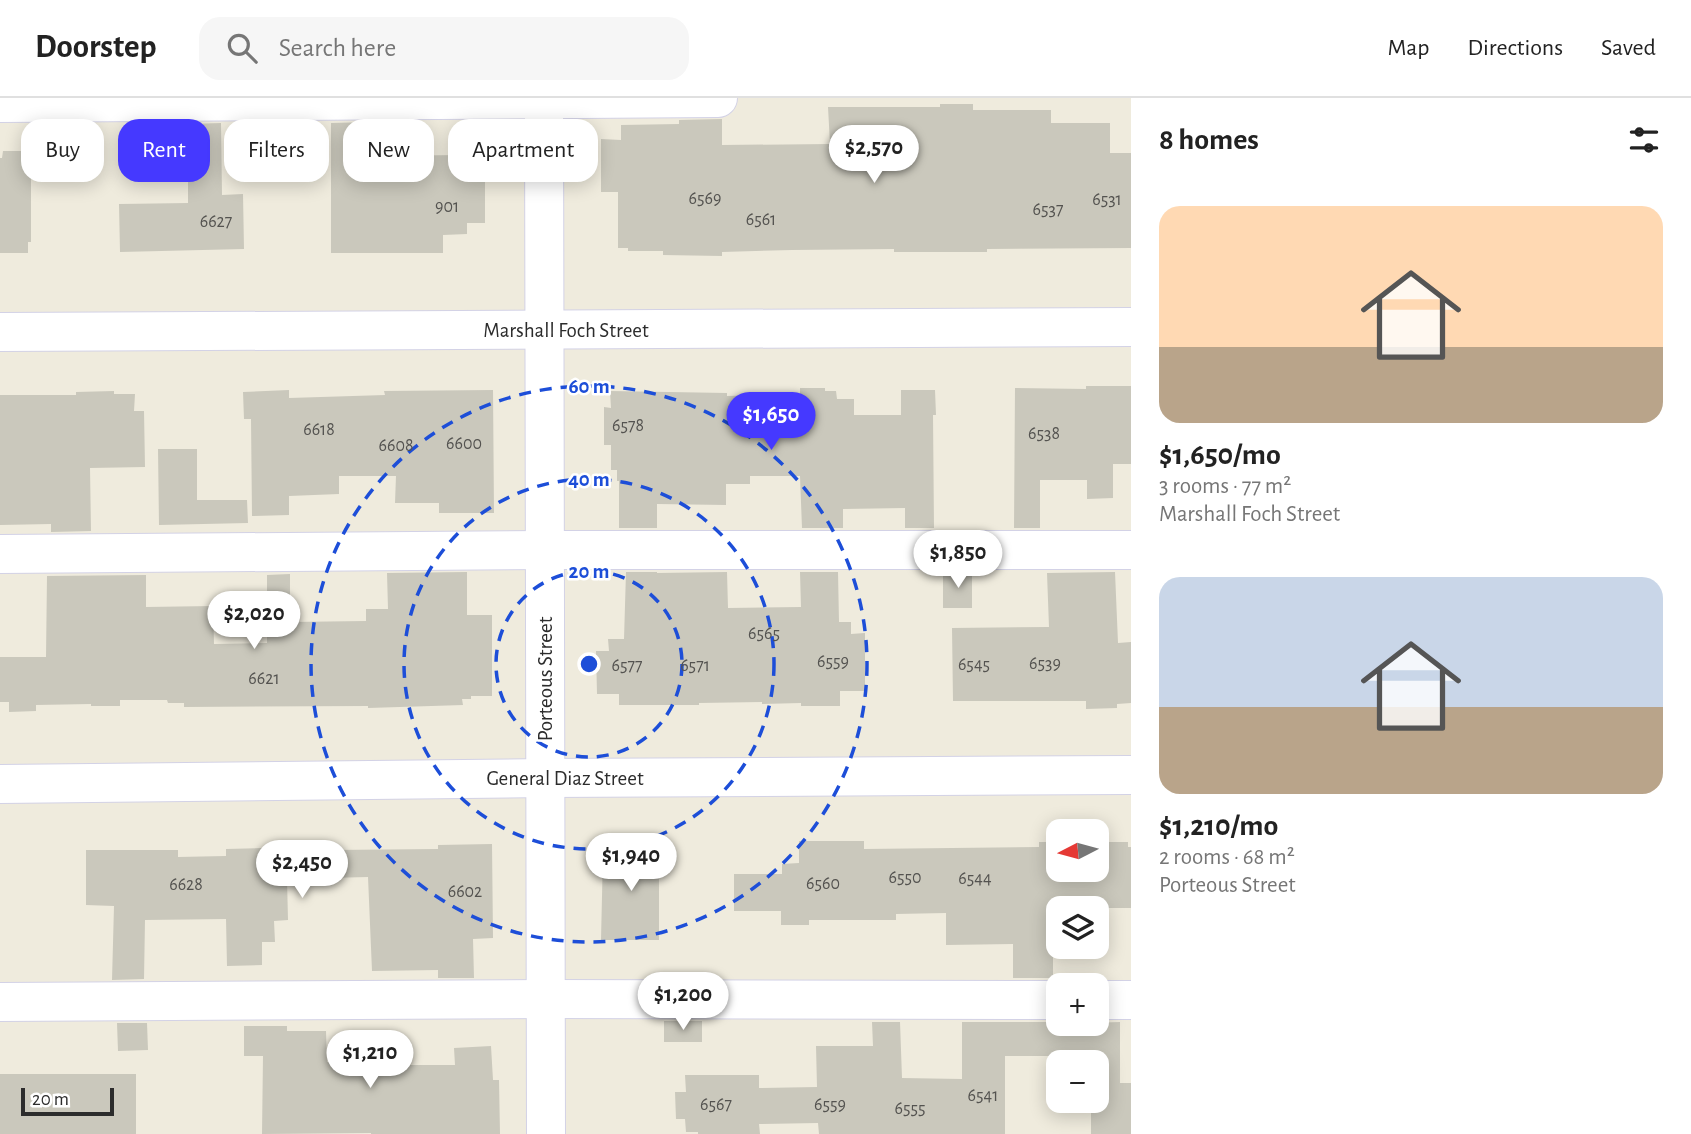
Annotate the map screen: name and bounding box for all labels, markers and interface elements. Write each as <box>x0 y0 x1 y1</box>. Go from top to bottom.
search box <box>199 17 689 80</box>
icon: search <box>223 29 261 67</box>
text: Doorstep <box>35 31 157 64</box>
text: Search here <box>279 35 396 61</box>
text: Map <box>1387 36 1429 60</box>
text: Directions <box>1467 36 1563 60</box>
text: Saved <box>1601 36 1656 60</box>
chip: Buy <box>21 119 104 182</box>
chip: Rent <box>118 119 210 182</box>
chip: Filters <box>224 119 329 182</box>
chip: New <box>343 119 434 182</box>
chip: Apartment <box>448 119 598 182</box>
icon: filters <box>1625 121 1663 159</box>
text: 8 homes <box>1159 125 1259 155</box>
pin: $2,570 <box>817 126 931 185</box>
text: $2,570 <box>845 136 903 159</box>
house number: 6569 <box>689 190 721 208</box>
house number: 6531 <box>1092 191 1122 209</box>
house number: 901 <box>435 198 459 216</box>
house number: 6537 <box>1033 201 1063 219</box>
house number: 6561 <box>746 211 776 229</box>
house number: 6627 <box>200 213 232 231</box>
icon: home <box>1348 252 1474 378</box>
street label: Marshall Foch Street <box>483 320 649 341</box>
text: 60 m <box>568 376 610 397</box>
pin: $1,650 <box>714 392 828 452</box>
text: $1,650 <box>743 403 799 426</box>
house number: 6578 <box>612 417 644 435</box>
house number: 6618 <box>303 421 335 439</box>
house number: 6538 <box>1028 425 1060 443</box>
house number: 6600 <box>446 435 482 453</box>
house number: 6608 <box>379 437 413 455</box>
text: $1,650/mo <box>1159 440 1281 470</box>
text: 40 m <box>568 469 610 490</box>
text: 3 rooms · 77 m² <box>1159 475 1291 498</box>
text: Marshall Foch Street <box>1159 503 1340 526</box>
pin: $1,850 <box>901 531 1015 590</box>
text: $1,850 <box>929 541 987 564</box>
text: 20 m <box>569 561 609 582</box>
pin: $2,020 <box>197 592 311 651</box>
text: $2,020 <box>223 602 285 625</box>
street label: Porteous Street <box>535 616 556 741</box>
icon: home <box>1348 623 1474 749</box>
house number: 6565 <box>748 625 780 643</box>
centre of rings <box>577 652 601 676</box>
house number: 6559 <box>817 653 849 671</box>
house number: 6539 <box>1029 655 1061 673</box>
house number: 6545 <box>958 656 990 674</box>
house number: 6577 <box>612 657 643 675</box>
house number: 6571 <box>680 657 710 675</box>
house number: 6621 <box>248 670 280 688</box>
street label: General Diaz Street <box>486 768 644 789</box>
text: $1,210/mo <box>1159 811 1278 841</box>
north arrow <box>1046 819 1110 882</box>
map controls <box>1046 819 1109 1113</box>
pin: $1,940 <box>574 834 688 893</box>
pin: $2,450 <box>245 840 359 900</box>
text: $1,940 <box>602 844 660 867</box>
text: 2 rooms · 68 m² <box>1159 846 1295 869</box>
text: $2,450 <box>272 851 332 874</box>
house number: 6550 <box>888 869 922 887</box>
house number: 6544 <box>958 870 992 888</box>
text: Porteous Street <box>1159 874 1296 897</box>
house number: 6560 <box>806 875 840 893</box>
house number: 6628 <box>169 876 203 894</box>
house number: 6602 <box>448 883 482 901</box>
button: layers <box>1046 896 1109 959</box>
pin: $1,200 <box>626 972 740 1032</box>
button: + <box>1046 973 1109 1036</box>
text: $1,200 <box>654 983 712 1006</box>
pin: $1,210 <box>313 1030 427 1090</box>
text: $1,210 <box>343 1041 398 1064</box>
button: − <box>1046 1050 1109 1113</box>
scale bar <box>21 1085 114 1117</box>
house number: 6541 <box>968 1087 998 1105</box>
text: 20 m <box>32 1090 69 1109</box>
house number: 6567 <box>700 1096 732 1114</box>
house number: 6559 <box>814 1096 846 1114</box>
house number: 6555 <box>894 1100 926 1118</box>

